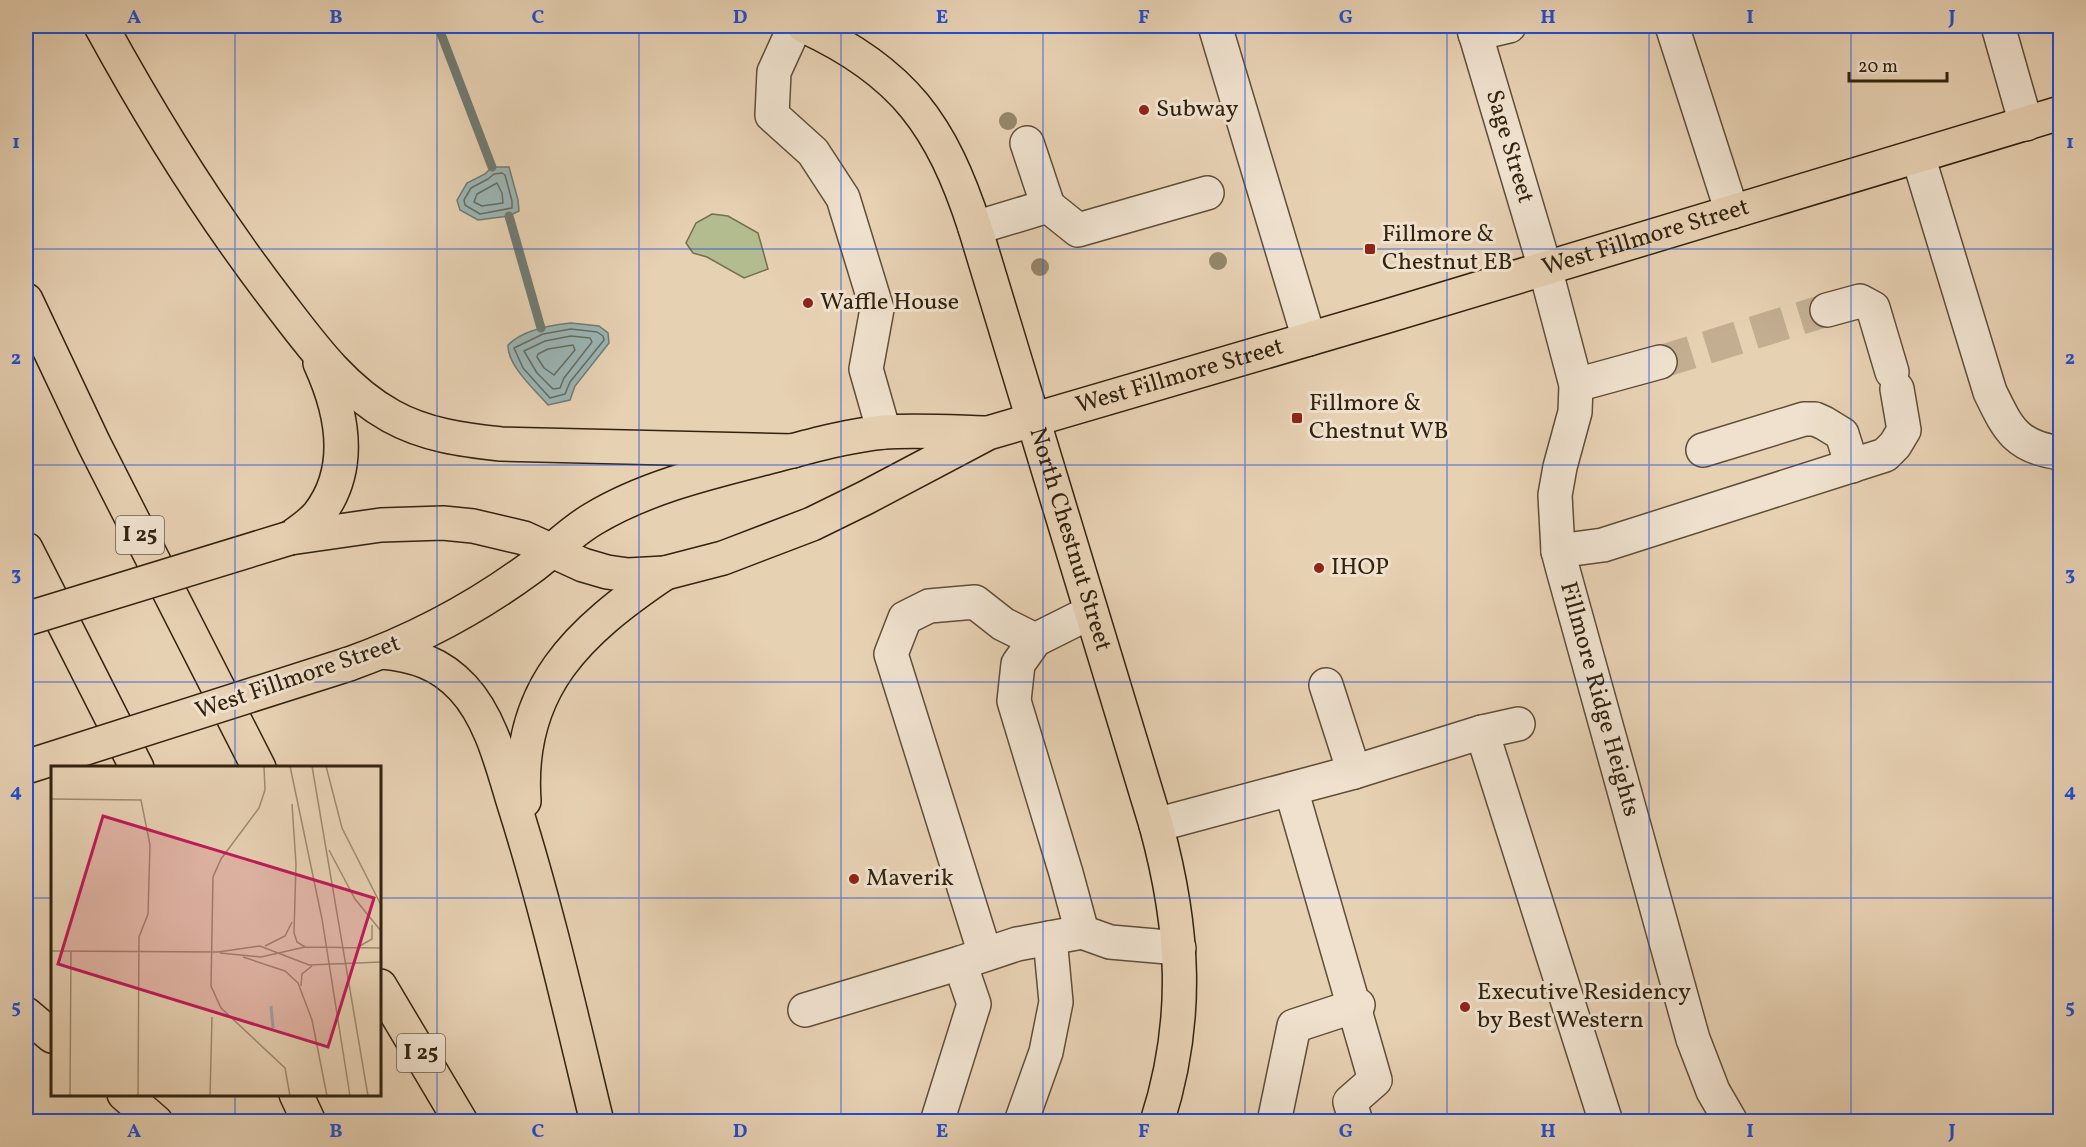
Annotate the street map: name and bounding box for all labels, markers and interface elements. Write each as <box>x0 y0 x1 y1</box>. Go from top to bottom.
text: A <box>127 4 141 32</box>
text: B <box>329 4 343 32</box>
text: C <box>532 4 545 32</box>
text: D <box>733 4 747 32</box>
text: E <box>936 4 948 32</box>
text: F <box>1138 4 1150 32</box>
text: G <box>1339 4 1353 32</box>
text: H <box>1540 4 1556 32</box>
text: I <box>1746 4 1754 32</box>
text: J <box>1947 4 1956 32</box>
scale bar <box>1849 45 1946 83</box>
text: 20 m <box>1858 55 1898 80</box>
street label: Sage Street <box>1476 86 1542 208</box>
place label: Subway <box>1156 93 1238 127</box>
marker: Subway <box>1137 103 1151 117</box>
text: 1 <box>12 129 20 157</box>
text: 1 <box>2066 129 2074 157</box>
street label: West Fillmore Street <box>1538 191 1753 285</box>
place label: Fillmore & Chestnut EB <box>1382 218 1513 280</box>
marker: Fillmore & Chestnut EB <box>1363 242 1377 256</box>
place label: Waffle House <box>820 286 959 320</box>
marker: Waffle House <box>801 296 815 310</box>
street label: West Fillmore Street <box>1072 330 1288 423</box>
text: 2 <box>11 345 21 373</box>
text: 2 <box>2065 345 2075 373</box>
place label: Fillmore & Chestnut WB <box>1309 387 1448 449</box>
marker: Fillmore & Chestnut WB <box>1290 411 1304 425</box>
street label: North Chestnut Street <box>1019 423 1119 656</box>
road number: I 25 <box>116 516 164 554</box>
place label: IHOP <box>1331 551 1389 585</box>
text: 3 <box>11 561 21 589</box>
marker: IHOP <box>1312 561 1326 575</box>
text: 3 <box>2065 561 2075 589</box>
street label: Fillmore Ridge Heights <box>1550 578 1648 821</box>
street label: West Fillmore Street <box>191 627 405 729</box>
inset map <box>51 766 381 1096</box>
text: 4 <box>10 778 22 806</box>
text: 4 <box>2064 778 2076 806</box>
place label: Maverik <box>866 862 954 896</box>
marker: Maverik <box>847 872 861 886</box>
place label: Executive Residency by Best Western <box>1477 976 1691 1038</box>
text: 5 <box>11 994 21 1022</box>
text: 5 <box>2065 994 2075 1022</box>
marker: Executive Residency by Best Western <box>1458 1000 1472 1014</box>
road number: I 25 <box>397 1034 445 1072</box>
text: A <box>127 1118 141 1146</box>
text: B <box>329 1118 343 1146</box>
text: C <box>532 1118 545 1146</box>
text: D <box>733 1118 747 1146</box>
text: E <box>936 1118 948 1146</box>
text: F <box>1138 1118 1150 1146</box>
text: G <box>1339 1118 1353 1146</box>
text: H <box>1540 1118 1556 1146</box>
text: I <box>1746 1118 1754 1146</box>
text: J <box>1947 1118 1956 1146</box>

